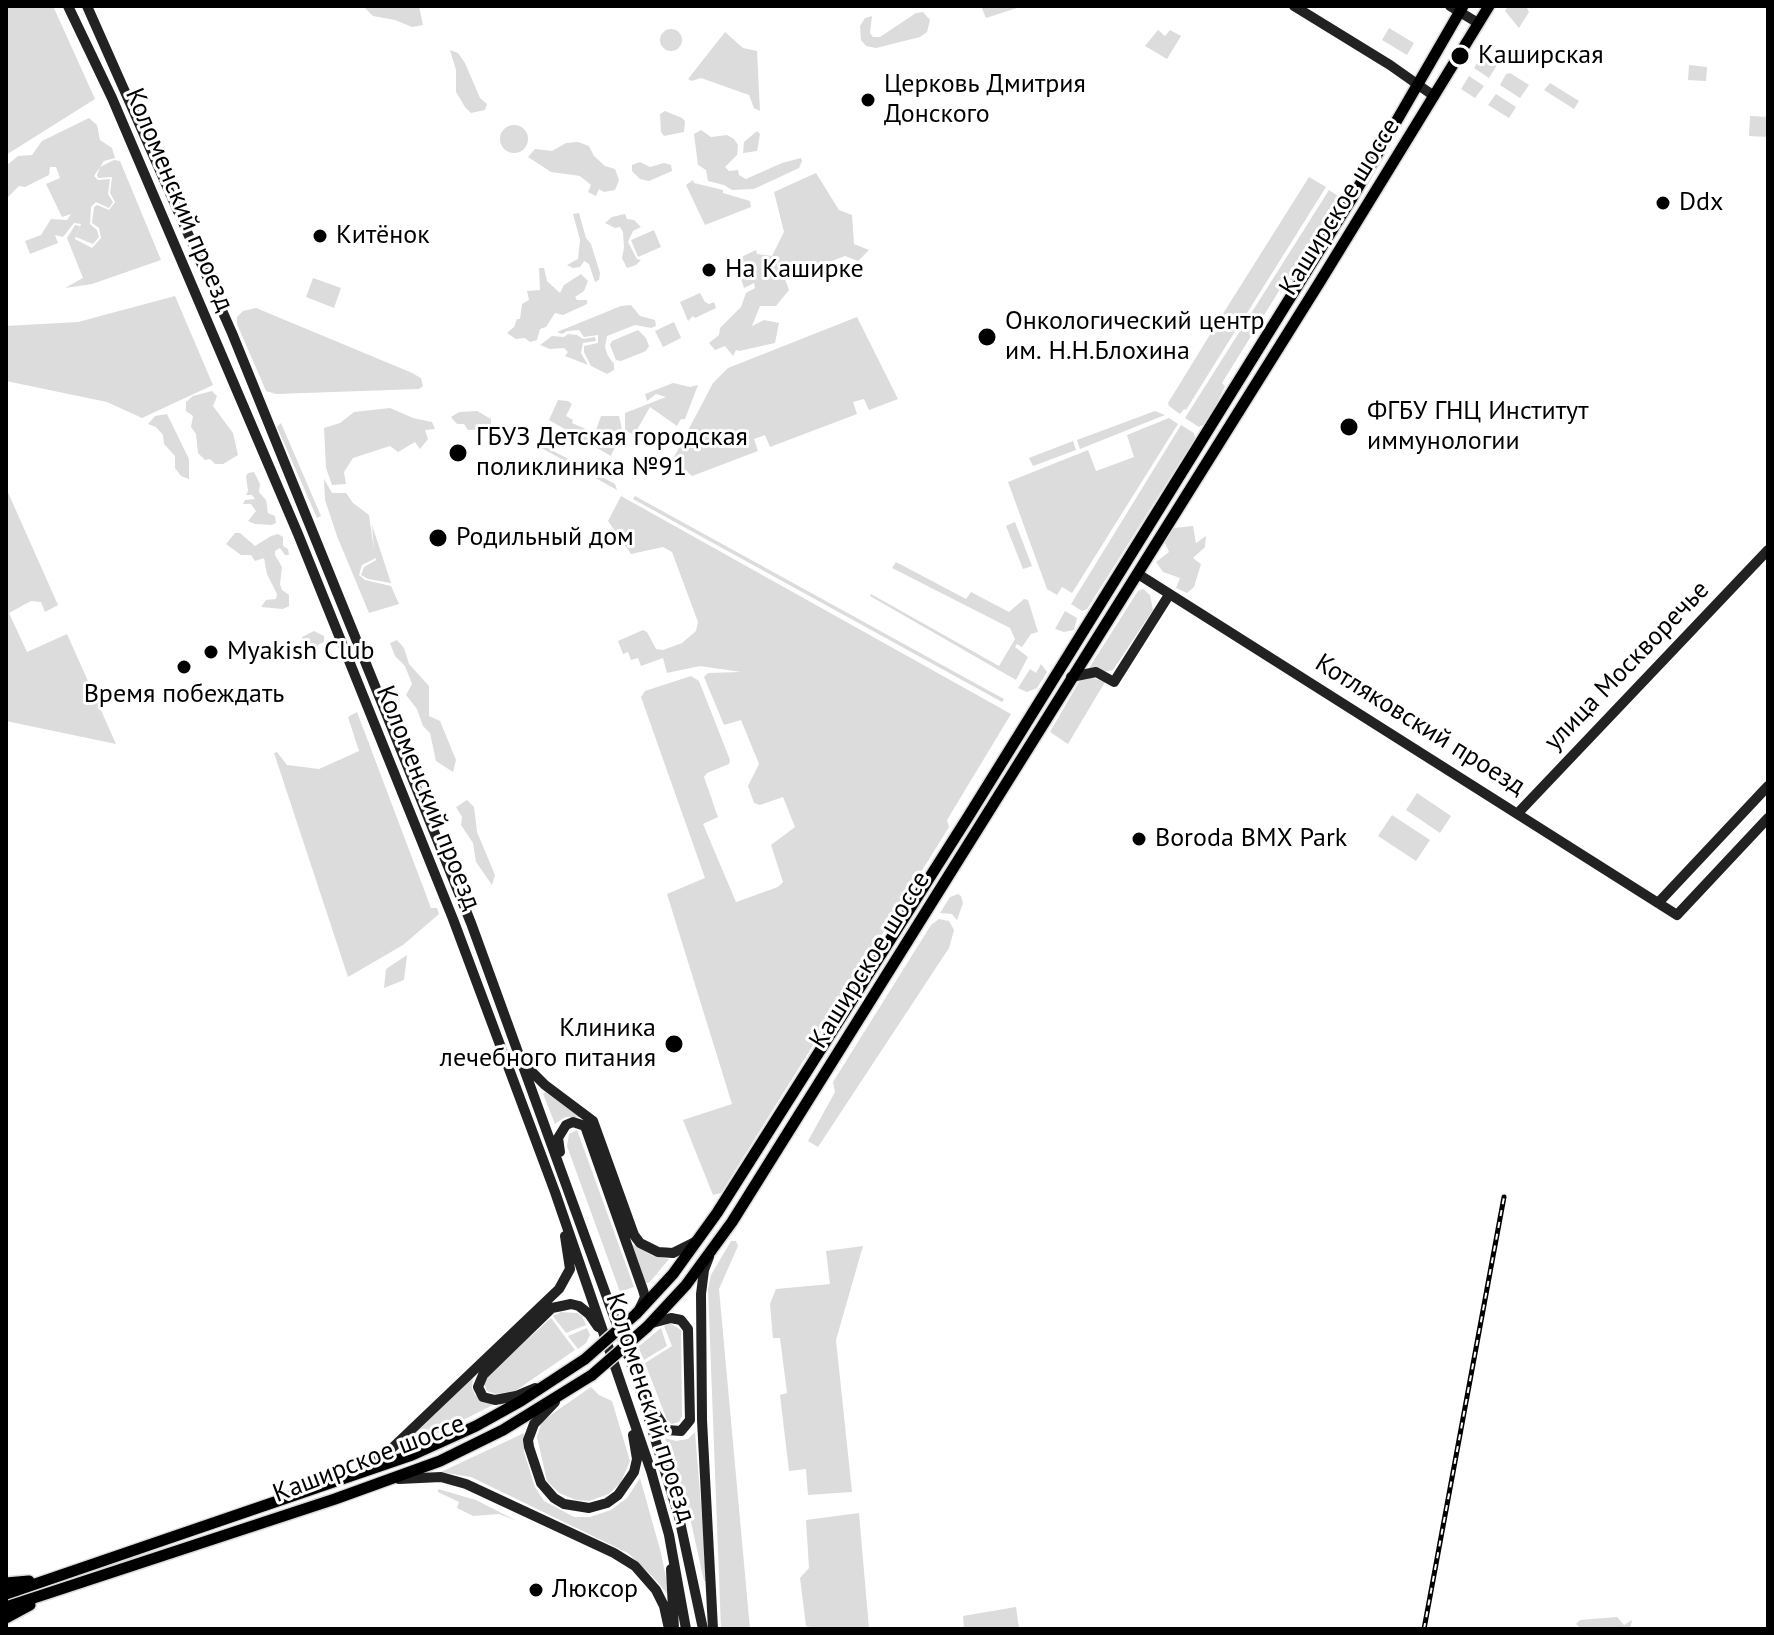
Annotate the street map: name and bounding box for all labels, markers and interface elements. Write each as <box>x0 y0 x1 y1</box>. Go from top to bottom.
place label: Каширская <box>1478 40 1604 72</box>
marker: Каширская <box>1449 45 1471 67</box>
place label: Церковь Дмитрия Донского <box>884 69 1086 130</box>
street label: Коломенский проезд <box>118 84 240 316</box>
marker: Церковь Дмитрия Донского <box>859 91 877 109</box>
street label: Каширское шоссе <box>1273 113 1407 301</box>
place label: Ddx <box>1679 187 1723 219</box>
marker: Ddx <box>1654 194 1672 212</box>
place label: Китёнок <box>336 220 430 252</box>
marker: Китёнок <box>311 227 329 245</box>
place label: На Каширке <box>725 254 864 286</box>
marker: На Каширке <box>700 261 718 279</box>
place label: Онкологический центр им. Н.Н.Блохина <box>1005 306 1265 368</box>
marker: Онкологический центр им. Н.Н.Блохина <box>976 326 998 348</box>
place label: ФГБУ ГНЦ Институт иммунологии <box>1367 396 1589 458</box>
marker: ФГБУ ГНЦ Институт иммунологии <box>1338 416 1360 438</box>
place label: ГБУЗ Детская городская поликлиника №91 <box>476 422 748 484</box>
marker: ГБУЗ Детская городская поликлиника №91 <box>447 442 469 464</box>
place label: Родильный дом <box>456 522 634 554</box>
marker: Родильный дом <box>427 527 449 549</box>
street label: улица Москворечье <box>1538 575 1716 757</box>
place label: Myakish Club <box>227 636 375 668</box>
marker: Myakish Club <box>202 643 220 661</box>
street label: Котляковский проезд <box>1309 648 1531 802</box>
marker: Время побеждать <box>175 658 193 676</box>
place label: Время побеждать <box>84 679 284 711</box>
street label: Коломенский проезд <box>369 681 487 915</box>
place label: Boroda BMX Park <box>1155 823 1347 855</box>
marker: Boroda BMX Park <box>1130 830 1148 848</box>
street label: Каширское шоссе <box>803 866 937 1054</box>
place label: Клиника лечебного питания <box>440 1013 656 1074</box>
marker: Клиника лечебного питания <box>663 1033 685 1055</box>
street label: Коломенский проезд <box>598 1289 702 1527</box>
street label: Каширское шоссе <box>269 1408 469 1510</box>
place label: Люксор <box>552 1574 638 1606</box>
marker: Люксор <box>527 1581 545 1599</box>

